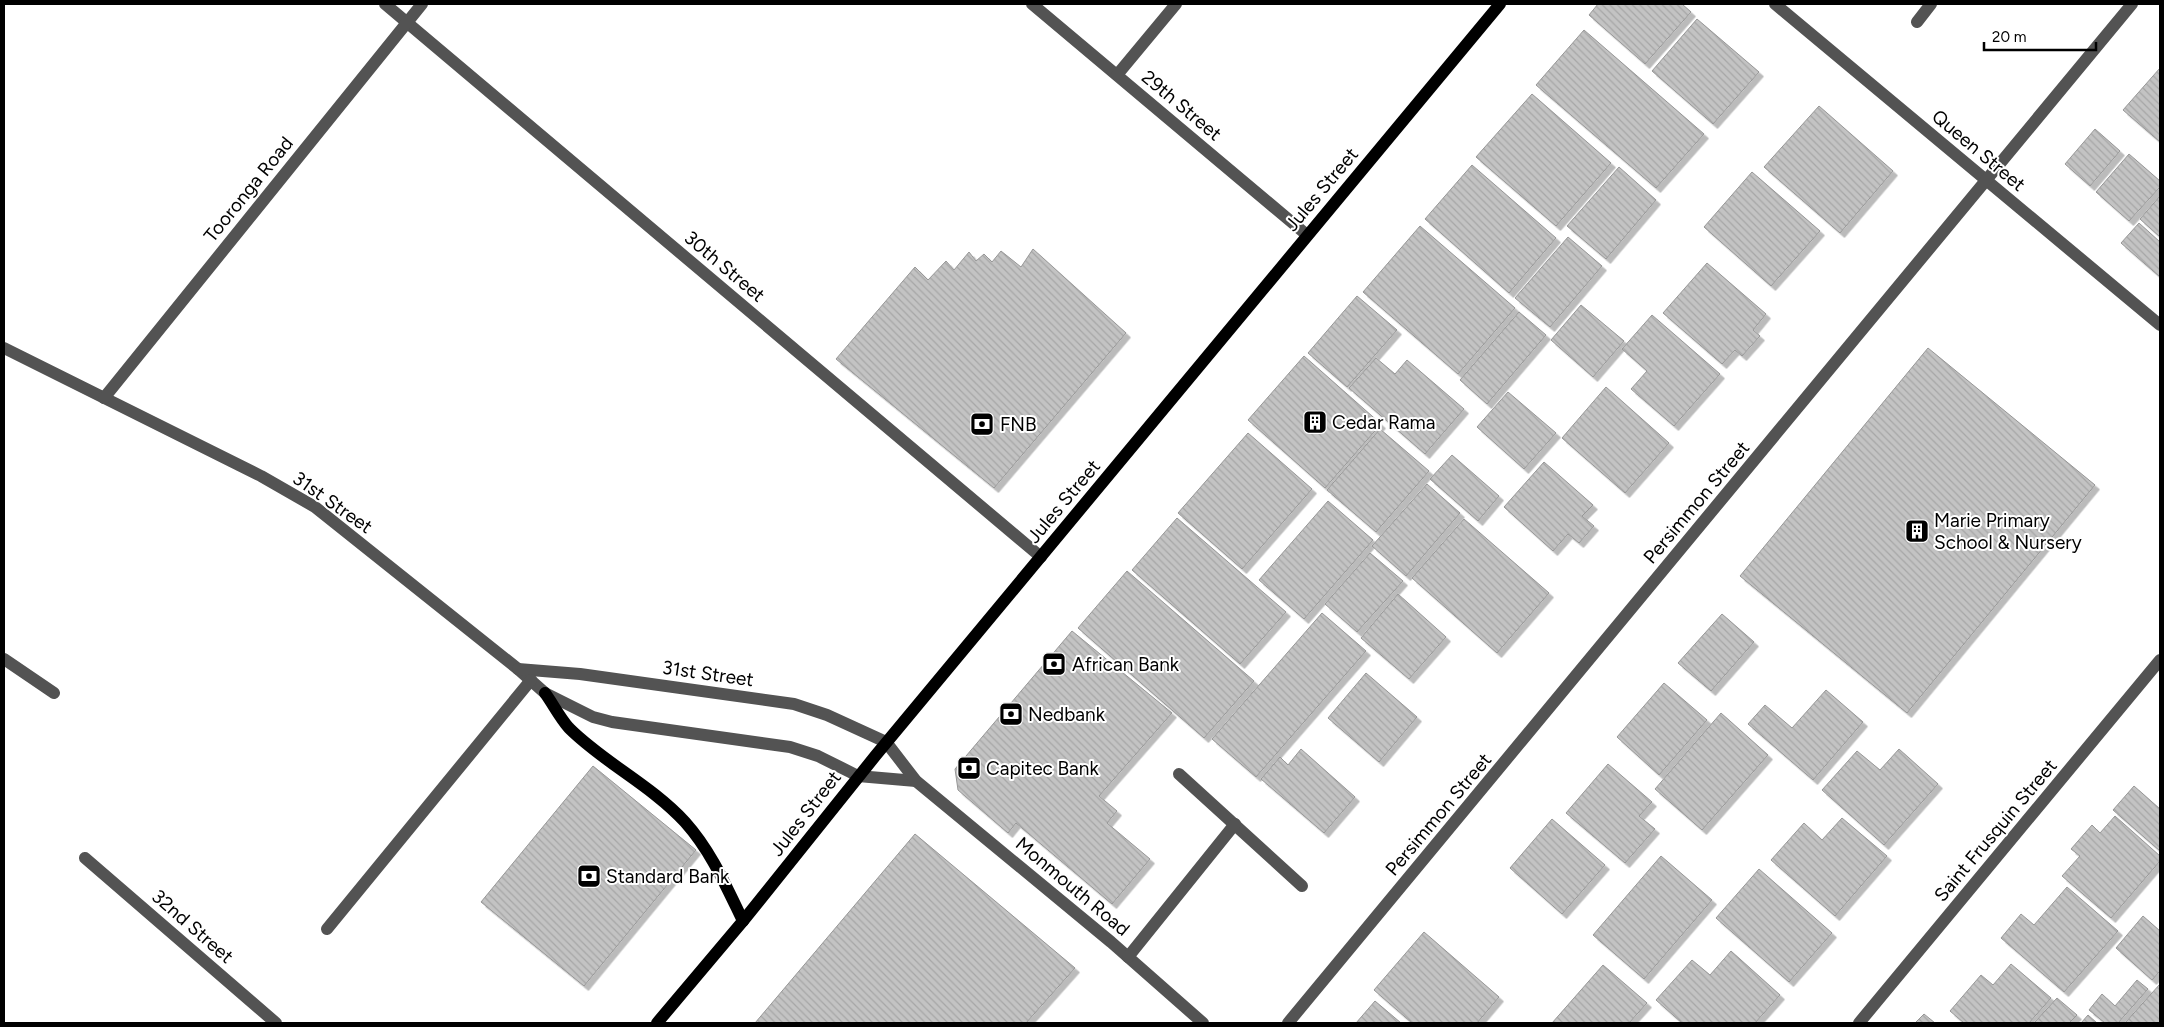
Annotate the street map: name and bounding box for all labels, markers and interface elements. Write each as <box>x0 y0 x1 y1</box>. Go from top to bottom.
scale bar <box>1984 20 2096 52</box>
text: 20 m <box>1992 28 2026 46</box>
street label: 29th Street <box>1137 65 1226 145</box>
street label: Queen Street <box>1927 105 2030 196</box>
street label: Tooronga Road <box>199 132 298 247</box>
street label: Jules Street <box>1280 143 1363 236</box>
street label: 30th Street <box>680 226 770 307</box>
building icon: Cedar Rama <box>1302 409 1328 435</box>
bank icon: FNB <box>969 411 995 437</box>
place label: Cedar Rama <box>1332 411 1435 434</box>
place label: FNB <box>1000 413 1037 436</box>
street label: Persimmon Street <box>1638 436 1754 568</box>
street label: Jules Street <box>1022 455 1105 548</box>
street label: 31st Street <box>288 467 377 538</box>
place label: Marie Primary School & Nursery <box>1934 509 2082 554</box>
building icon: Marie Primary School & Nursery <box>1904 518 1930 544</box>
bank icon: African Bank <box>1041 651 1067 677</box>
place label: African Bank <box>1072 653 1180 676</box>
street label: 31st Street <box>661 656 755 691</box>
bank icon: Nedbank <box>998 701 1024 727</box>
place label: Nedbank <box>1028 703 1106 726</box>
street label: Persimmon Street <box>1380 748 1496 880</box>
street label: Saint Frusquin Street <box>1929 754 2062 906</box>
bank icon: Capitec Bank <box>956 755 982 781</box>
place label: Capitec Bank <box>986 757 1099 780</box>
street label: Jules Street <box>765 766 846 860</box>
street label: Monmouth Road <box>1011 832 1134 941</box>
bank icon: Standard Bank <box>576 863 602 889</box>
place label: Standard Bank <box>606 865 730 888</box>
street label: 32nd Street <box>147 885 238 968</box>

